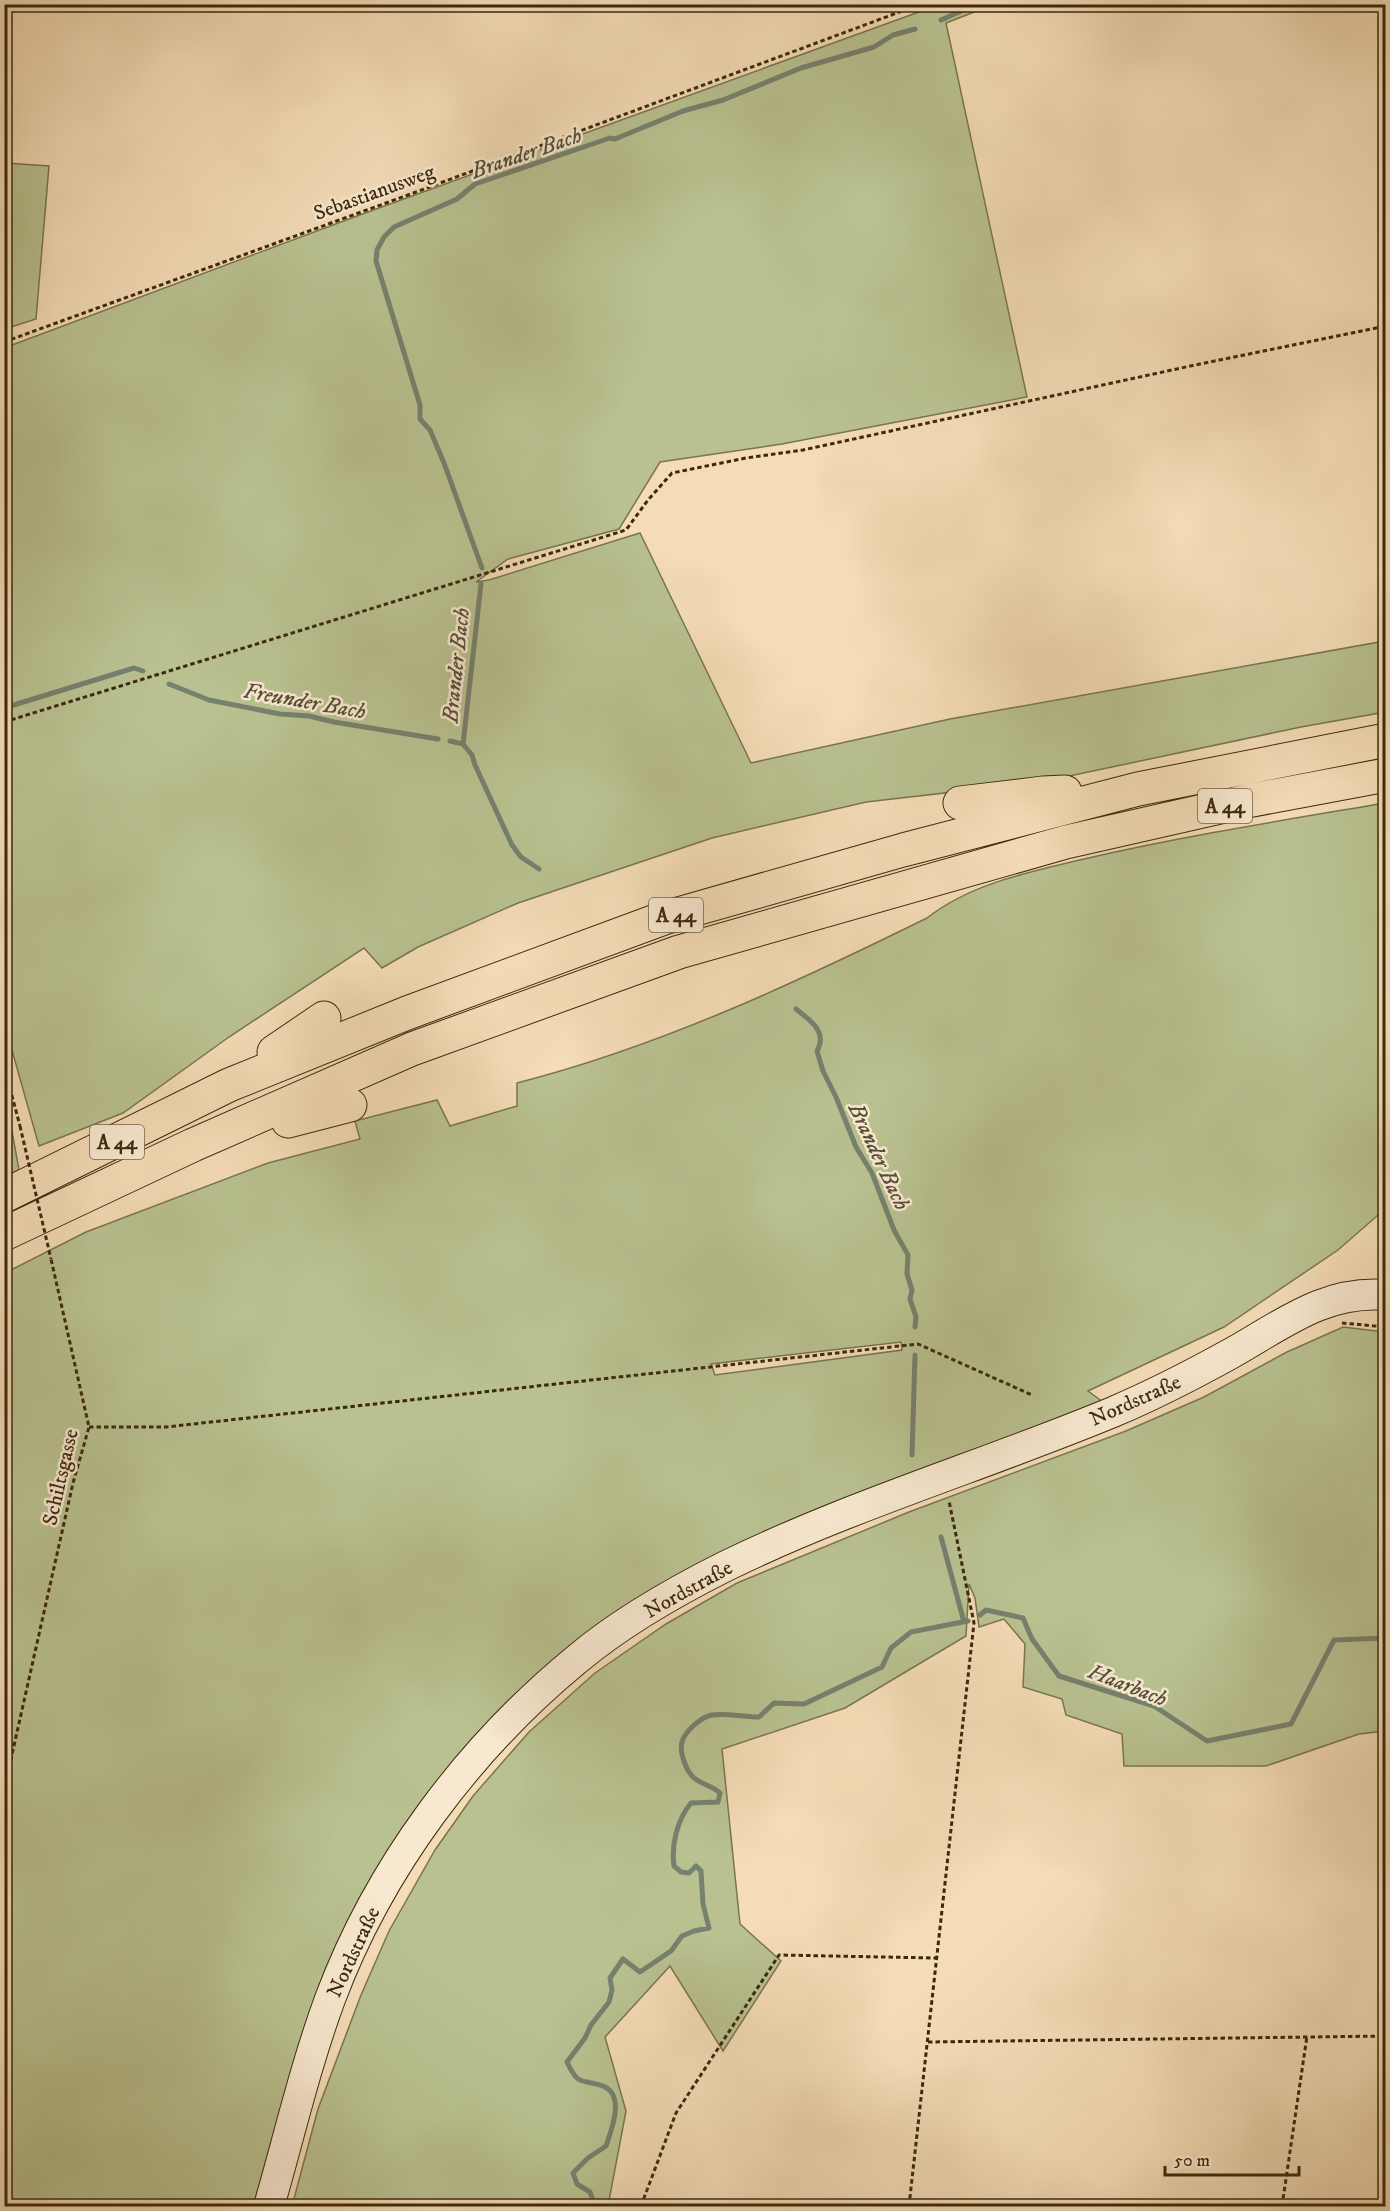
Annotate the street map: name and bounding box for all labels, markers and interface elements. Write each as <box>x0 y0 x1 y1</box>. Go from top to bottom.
water label: Brander Bach <box>467 122 585 185</box>
street label: Sebastianusweg <box>310 159 439 227</box>
water label: Brander Bach <box>437 606 476 725</box>
water label: Freunder Bach <box>242 677 368 726</box>
road number: A 44 <box>1198 789 1252 823</box>
road number: A 44 <box>649 898 703 932</box>
water label: Brander Bach <box>842 1098 915 1215</box>
road number: A 44 <box>90 1125 144 1159</box>
street label: Nordstraße <box>1086 1369 1185 1433</box>
street label: Schiltsgasse <box>37 1426 85 1528</box>
street label: Nordstraße <box>640 1555 737 1625</box>
water label: Haarbach <box>1083 1658 1171 1713</box>
street label: Nordstraße <box>322 1903 386 2002</box>
scale bar <box>1165 2139 1298 2177</box>
text: 50 m <box>1174 2150 1210 2172</box>

